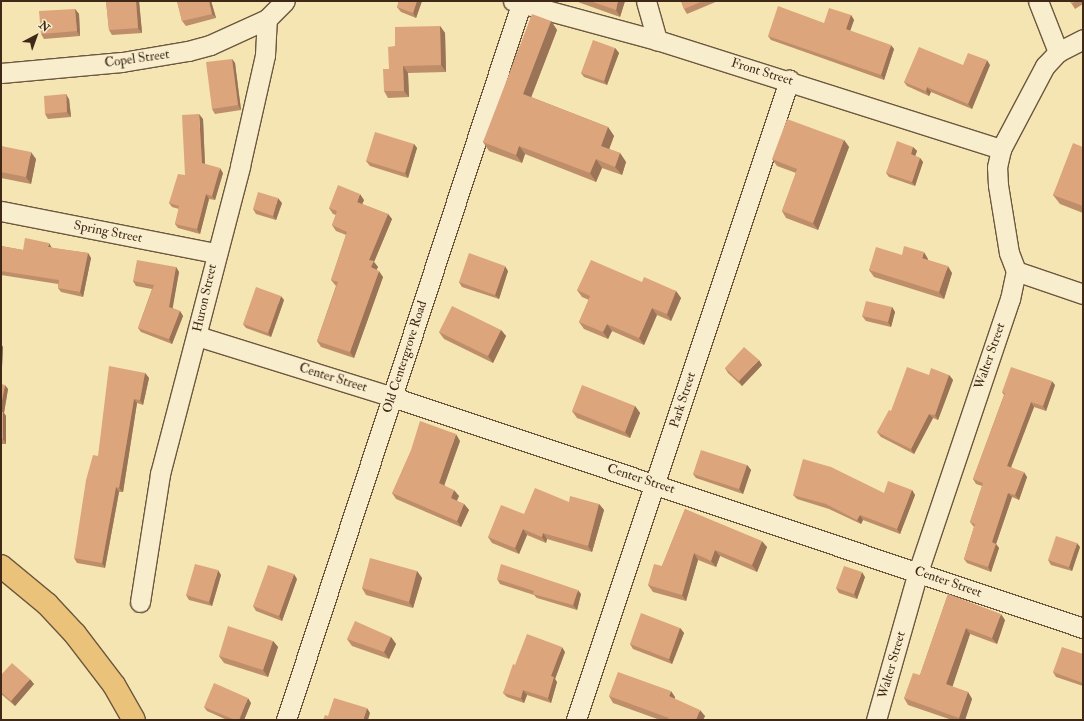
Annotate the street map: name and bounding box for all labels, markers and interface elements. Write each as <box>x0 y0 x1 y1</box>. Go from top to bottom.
north arrow <box>16 16 56 56</box>
text: N <box>36 18 52 35</box>
street label: Copel Street <box>104 47 170 71</box>
street label: Front Street <box>729 55 795 89</box>
street label: Spring Street <box>73 218 143 246</box>
street label: Huron Street <box>190 263 220 333</box>
street label: Old Centergrove Road <box>379 299 431 415</box>
street label: Walter Street <box>971 321 1009 391</box>
street label: Center Street <box>297 360 369 396</box>
street label: Park Street <box>667 370 699 430</box>
street label: Center Street <box>605 461 677 497</box>
street label: Center Street <box>912 563 984 601</box>
street label: Walter Street <box>875 630 909 700</box>

